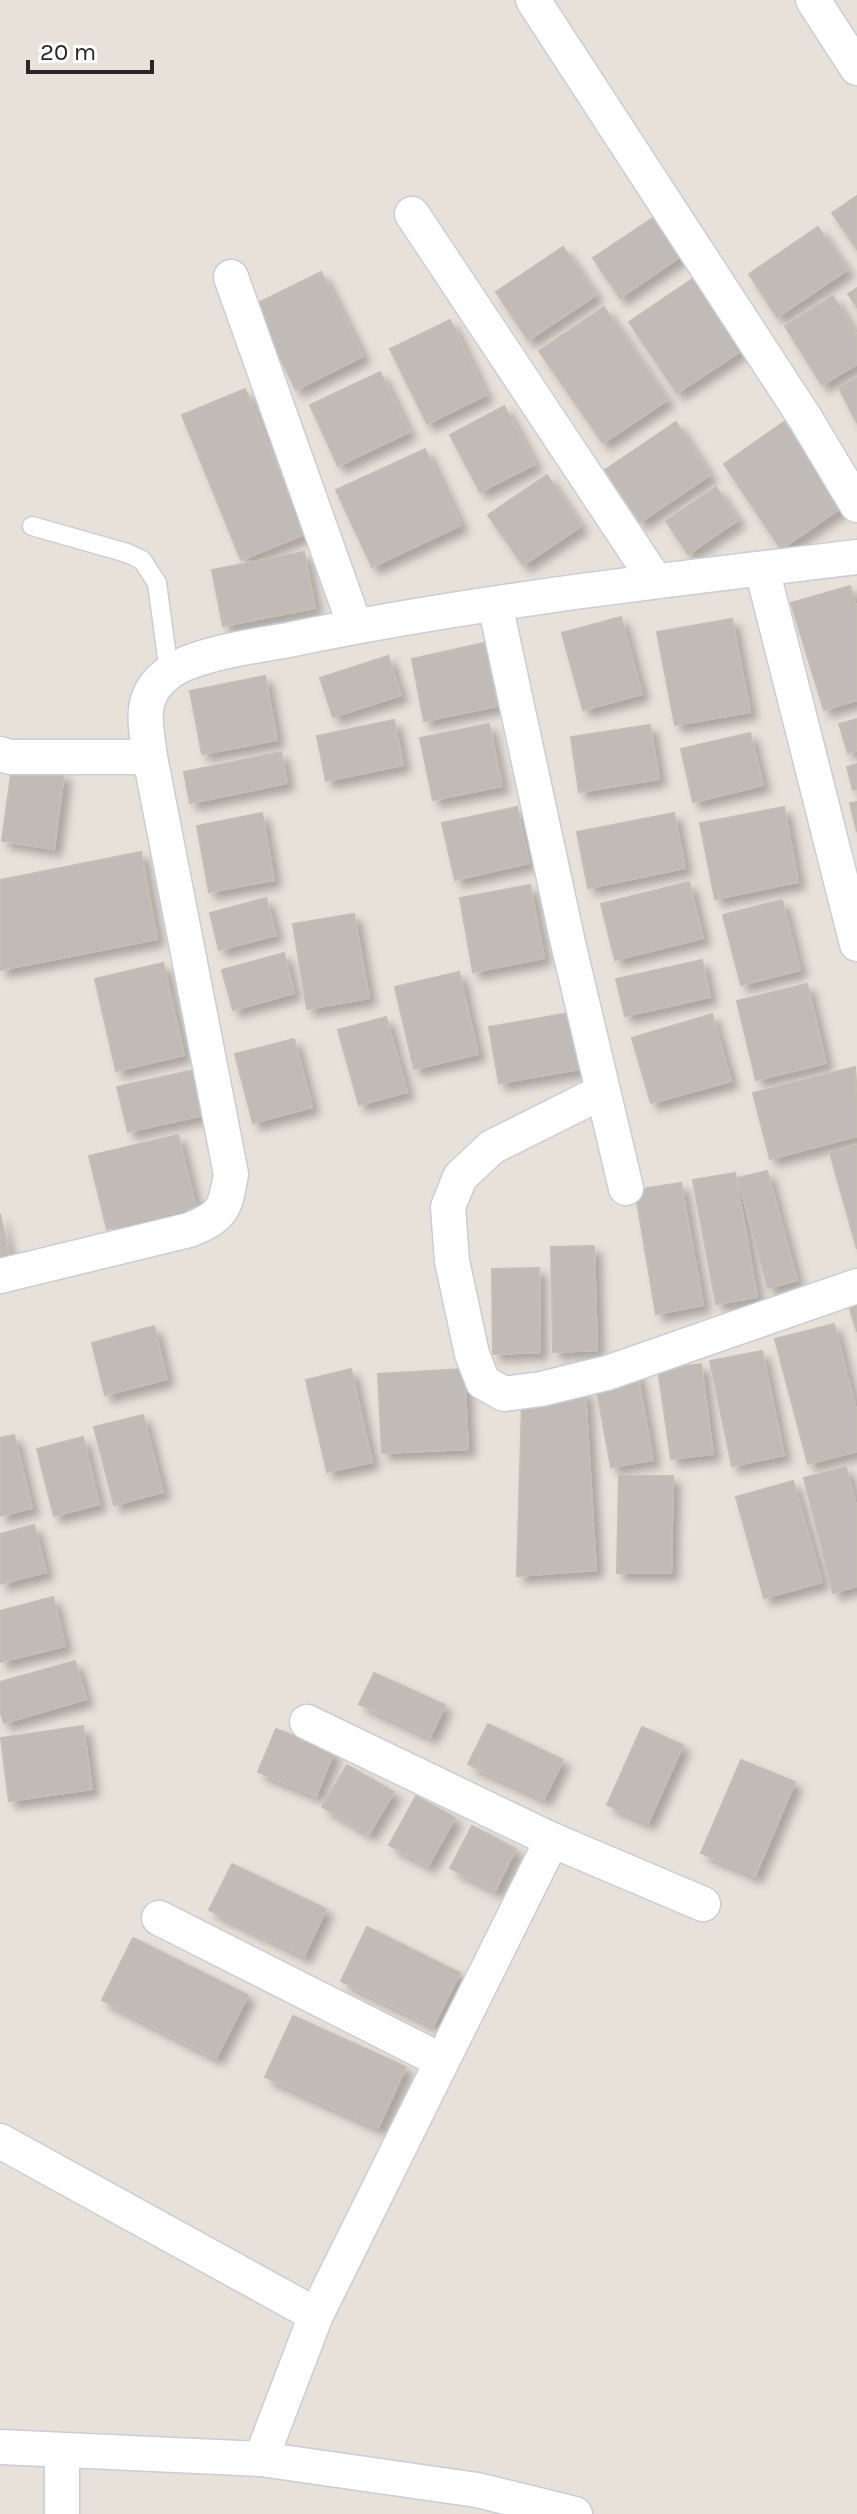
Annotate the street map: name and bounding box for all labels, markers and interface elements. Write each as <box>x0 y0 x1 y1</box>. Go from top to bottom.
scale bar <box>28 24 152 74</box>
text: 20 m <box>40 38 96 66</box>

